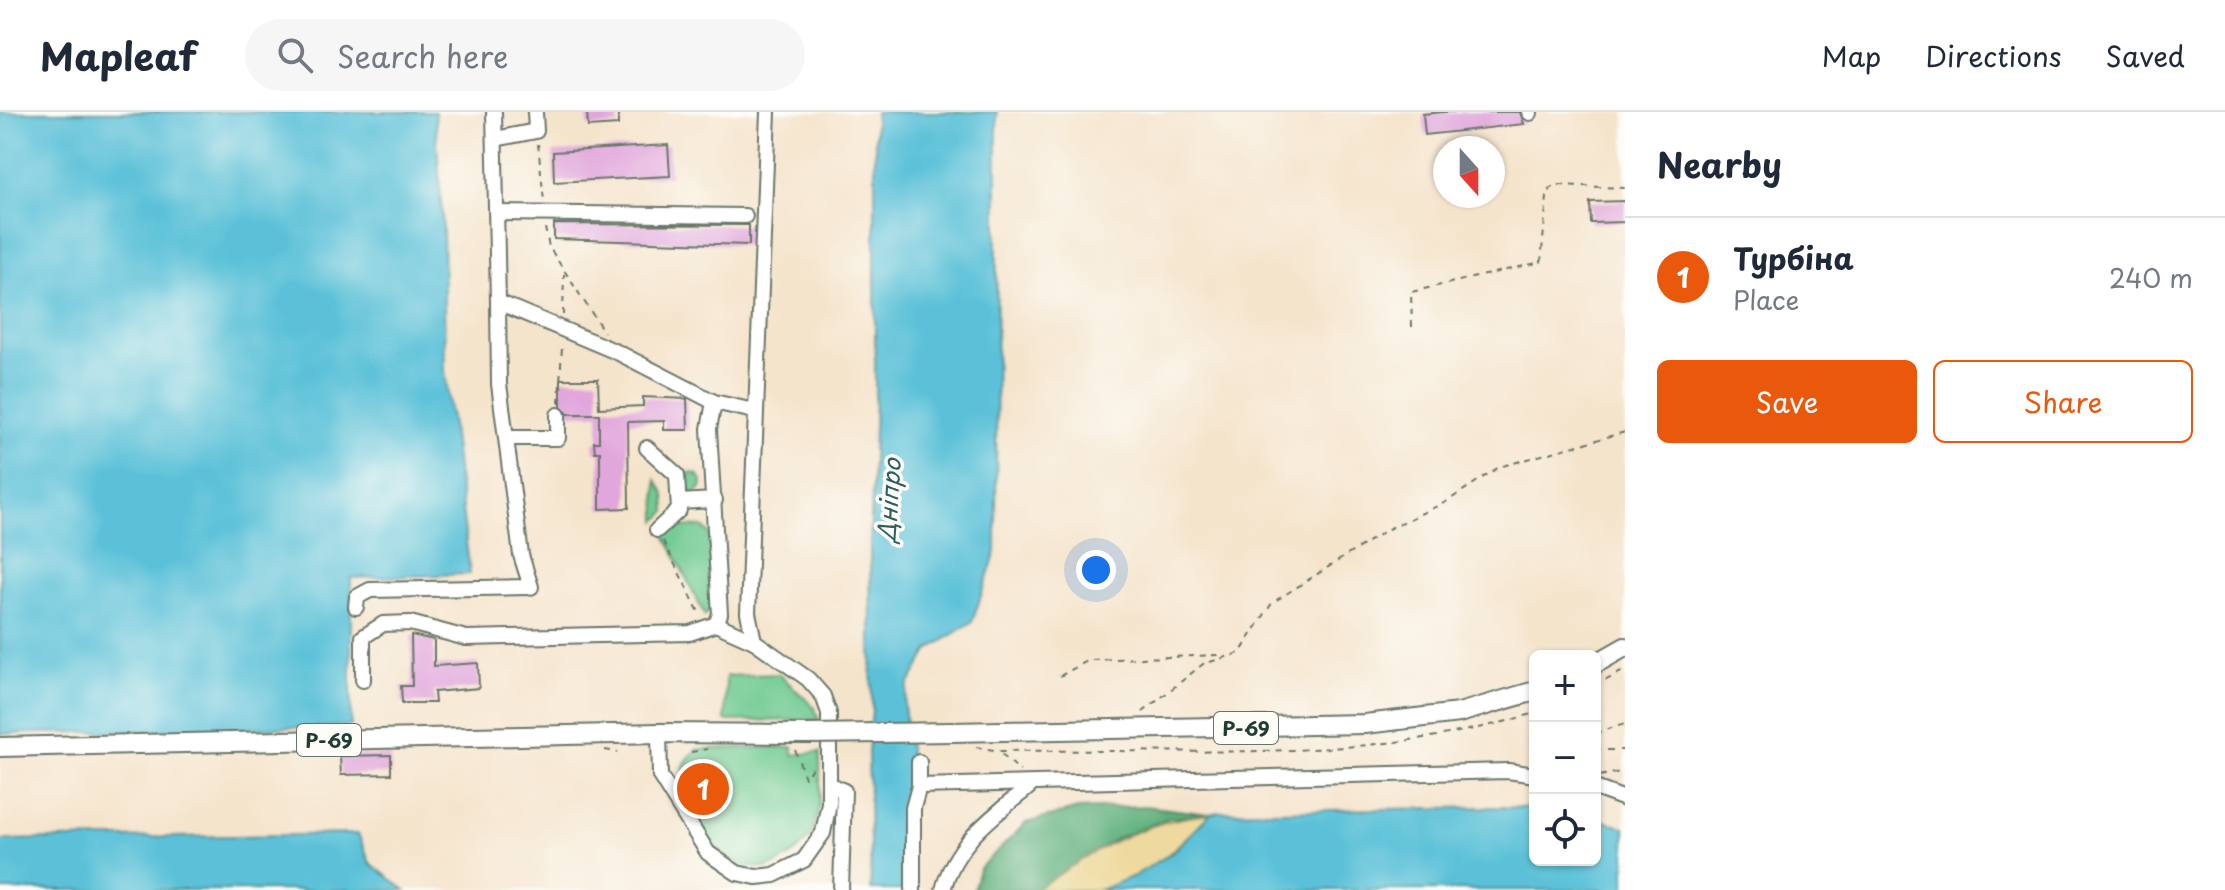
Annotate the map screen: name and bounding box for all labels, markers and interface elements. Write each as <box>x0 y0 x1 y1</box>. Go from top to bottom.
search box <box>245 19 805 91</box>
text: Mapleaf <box>40 27 197 84</box>
icon: search <box>273 33 317 77</box>
text: Search here <box>337 33 508 78</box>
text: Map <box>1822 34 1881 77</box>
text: Directions <box>1925 34 2062 77</box>
text: Saved <box>2106 34 2185 77</box>
north arrow <box>1433 136 1505 208</box>
text: Nearby <box>1657 138 1782 190</box>
text: Турбіна <box>1733 235 1854 280</box>
text: 1 <box>1677 258 1689 297</box>
text: 240 m <box>2109 258 2193 297</box>
text: Place <box>1733 280 1799 319</box>
button: Save <box>1657 360 1917 443</box>
button: Share <box>1933 360 2193 443</box>
water label: Дніпро <box>867 456 909 545</box>
your location <box>1076 550 1116 590</box>
map controls <box>1529 650 1601 866</box>
button: + <box>1529 650 1601 722</box>
road number: Р-69 <box>1214 712 1278 744</box>
button: − <box>1529 722 1601 794</box>
road number: Р-69 <box>297 724 361 756</box>
pin: 1 <box>677 759 729 819</box>
button: locate <box>1529 794 1601 866</box>

